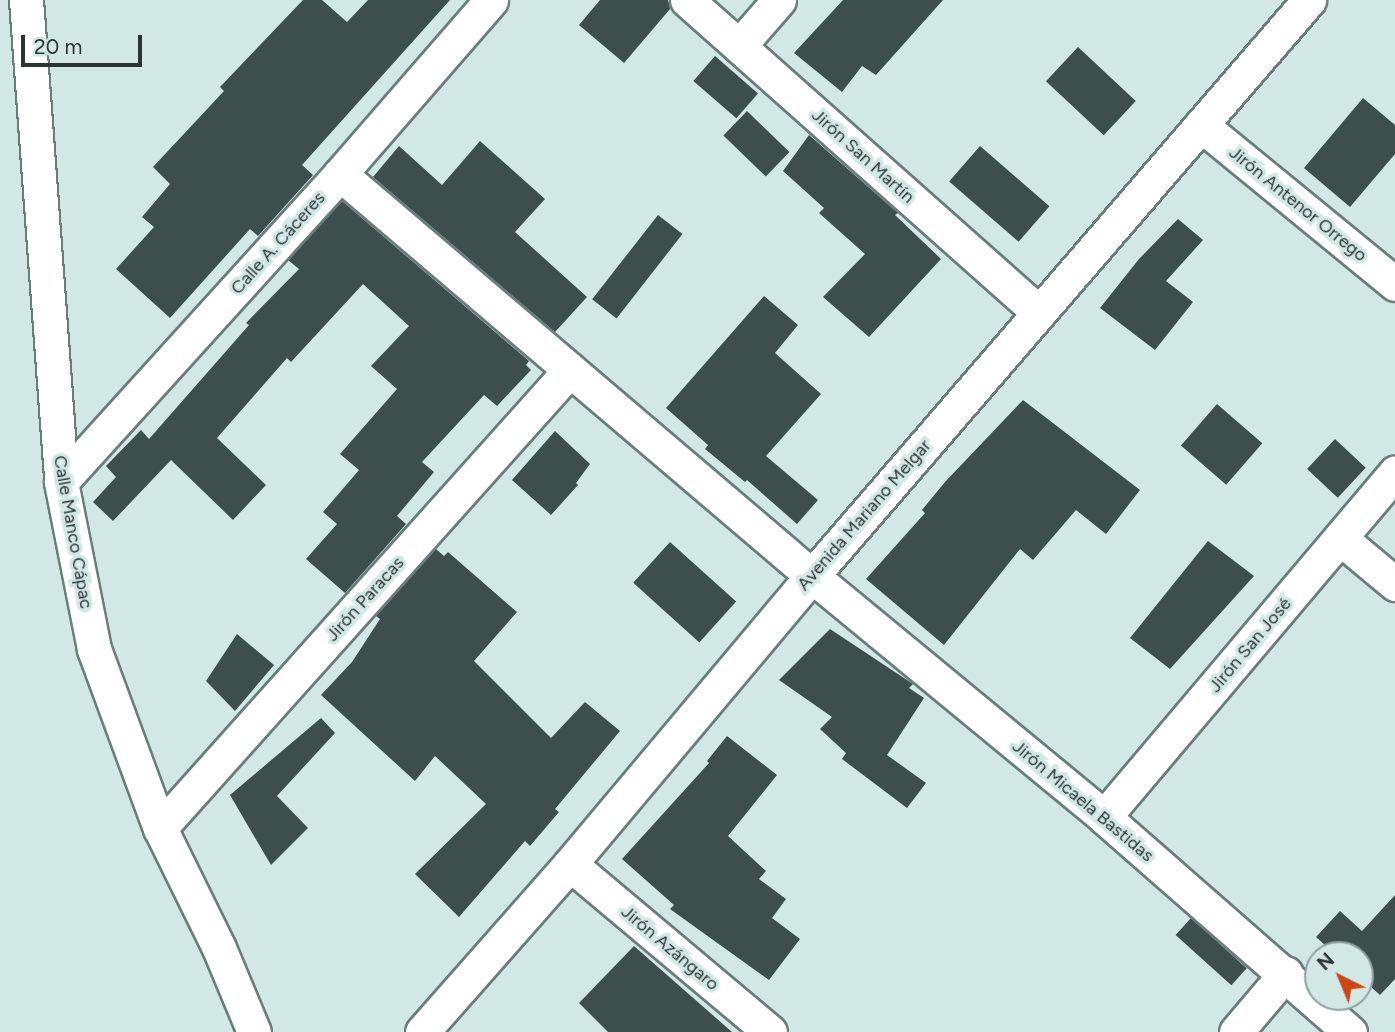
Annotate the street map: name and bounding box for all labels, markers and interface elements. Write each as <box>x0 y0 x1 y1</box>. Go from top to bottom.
scale bar <box>24 21 145 65</box>
text: 20 m <box>34 34 82 59</box>
street label: Jirón San Martín <box>807 104 919 208</box>
street label: Jirón Antenor Orrego <box>1225 142 1371 266</box>
street label: Calle A. Cáceres <box>226 187 330 299</box>
street label: Avenida Mariano Melgar <box>793 435 935 595</box>
street label: Calle Manco Cápac <box>49 454 97 610</box>
street label: Jirón Paracas <box>321 552 409 646</box>
street label: Jirón San José <box>1204 593 1296 697</box>
street label: Jirón Micaela Bastidas <box>1008 736 1158 866</box>
street label: Jirón Azángaro <box>617 901 723 995</box>
north arrow <box>1304 941 1374 1011</box>
text: N <box>1312 948 1339 975</box>

